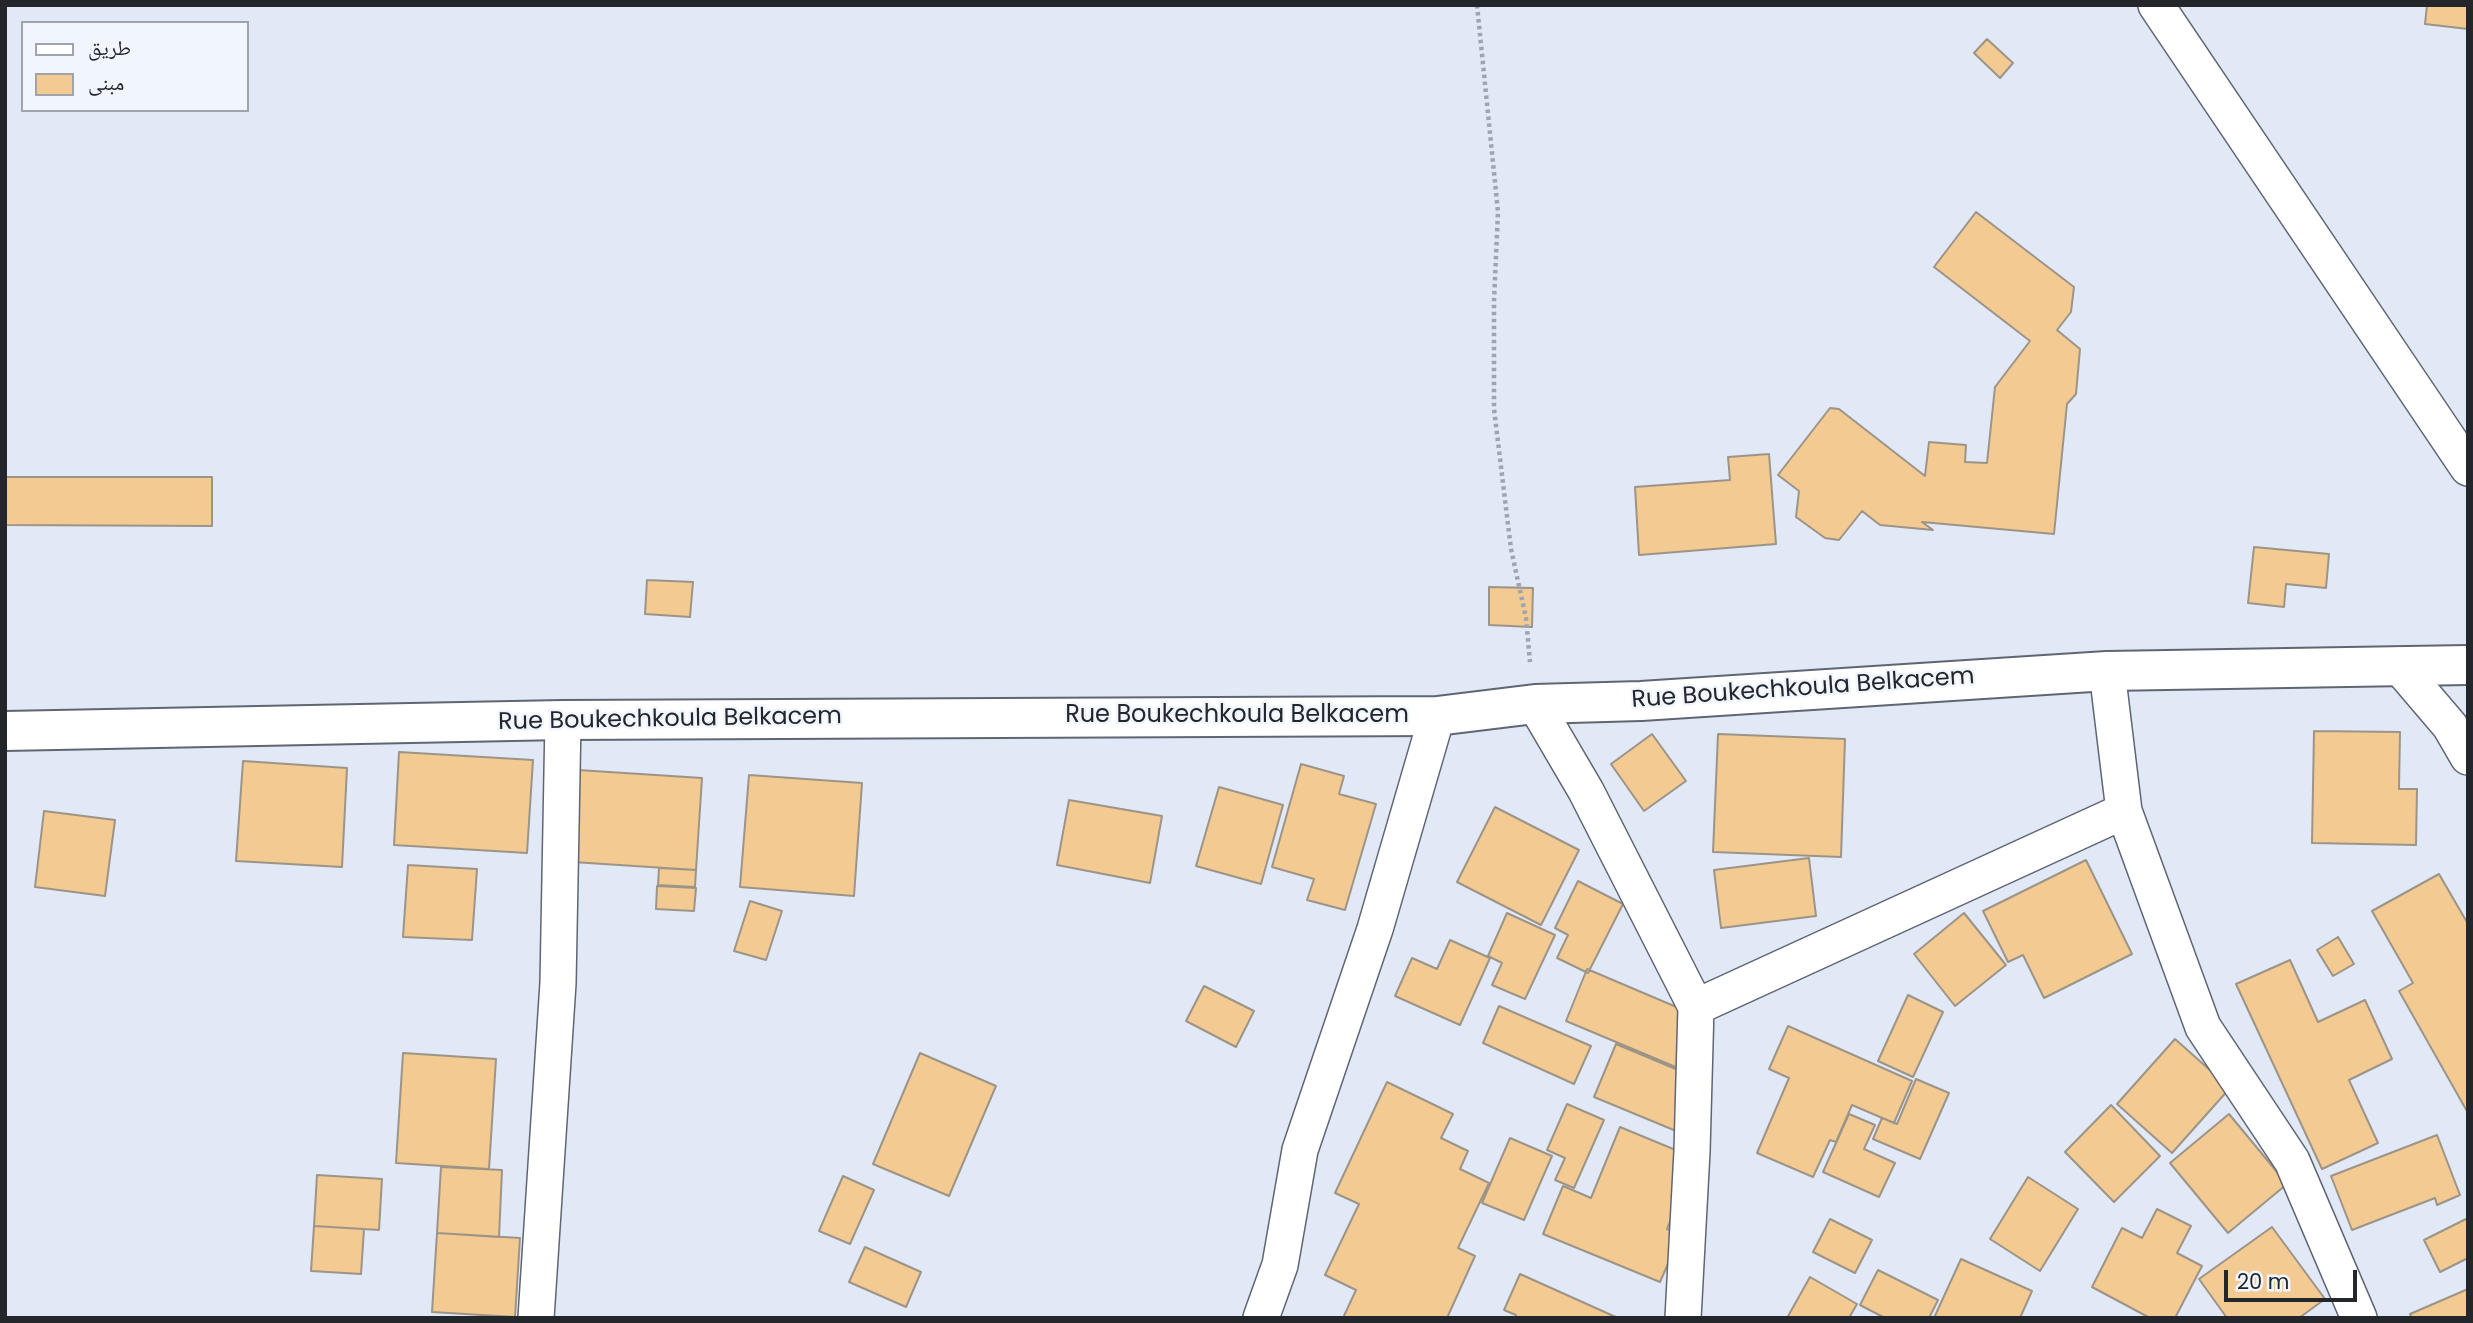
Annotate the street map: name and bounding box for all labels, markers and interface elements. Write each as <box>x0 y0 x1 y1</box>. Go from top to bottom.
legend <box>21 21 248 112</box>
text: طريق <box>88 33 131 62</box>
text: مبنى <box>88 68 124 97</box>
street label: Rue Boukechkoula Belkacem <box>1631 663 1975 715</box>
street label: Rue Boukechkoula Belkacem <box>1065 702 1409 730</box>
street label: Rue Boukechkoula Belkacem <box>498 703 842 737</box>
scale bar <box>2228 1256 2361 1300</box>
text: 20 m <box>2237 1267 2290 1296</box>

